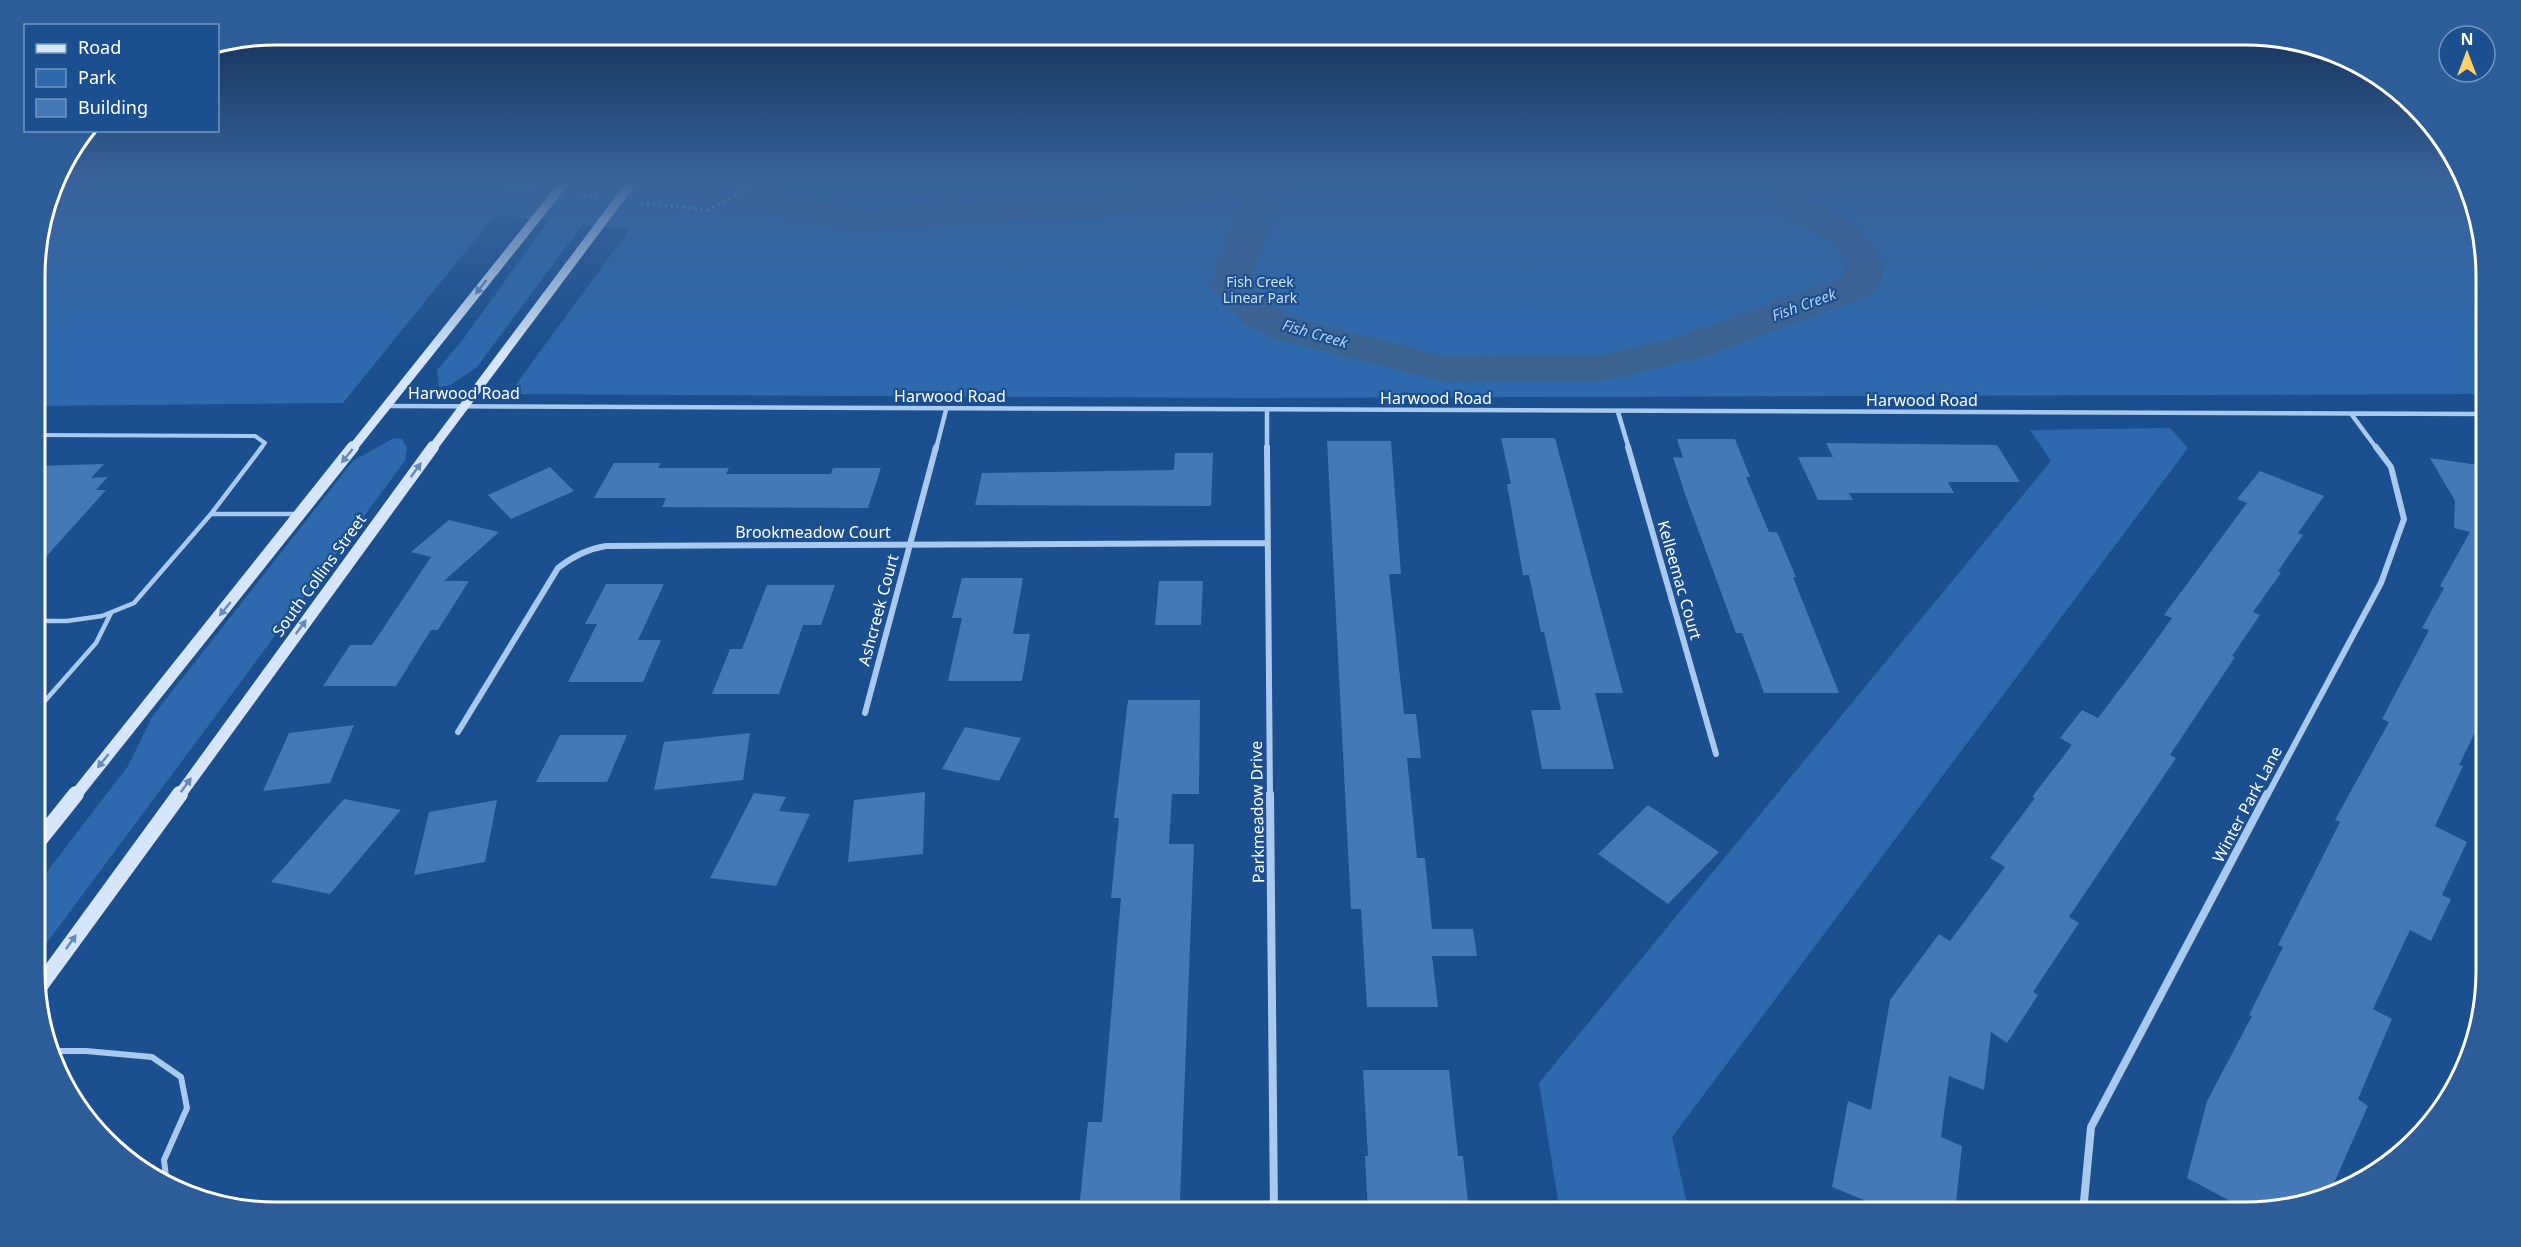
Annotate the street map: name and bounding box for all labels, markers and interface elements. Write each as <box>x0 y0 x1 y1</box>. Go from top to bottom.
legend <box>24 24 219 132</box>
north arrow <box>2437 24 2497 84</box>
text: N <box>2460 28 2474 50</box>
text: Road <box>78 35 121 59</box>
text: Park <box>78 65 116 89</box>
text: Building <box>78 95 148 119</box>
park label: Fish Creek Linear Park <box>1223 272 1298 307</box>
one-way arrow <box>474 279 487 295</box>
water label: Fish Creek <box>1769 283 1839 325</box>
water label: Fish Creek <box>1280 314 1351 352</box>
street label: Harwood Road <box>408 382 520 404</box>
street label: Harwood Road <box>894 385 1006 407</box>
street label: Harwood Road <box>1380 387 1492 409</box>
street label: Harwood Road <box>1866 389 1978 411</box>
one-way arrow <box>341 449 353 464</box>
one-way arrow <box>410 462 422 478</box>
street label: South Collins Street <box>267 509 371 641</box>
street label: Kelleemac Court <box>1652 518 1708 642</box>
street label: Brookmeadow Court <box>735 521 891 543</box>
street label: Ashcreek Court <box>853 552 904 668</box>
one-way arrow <box>219 601 231 616</box>
one-way arrow <box>295 620 307 636</box>
street label: Parkmeadow Drive <box>1245 741 1269 883</box>
street label: Winter Park Lane <box>2207 742 2287 866</box>
one-way arrow <box>96 753 109 769</box>
one-way arrow <box>180 777 192 793</box>
one-way arrow <box>65 935 77 951</box>

